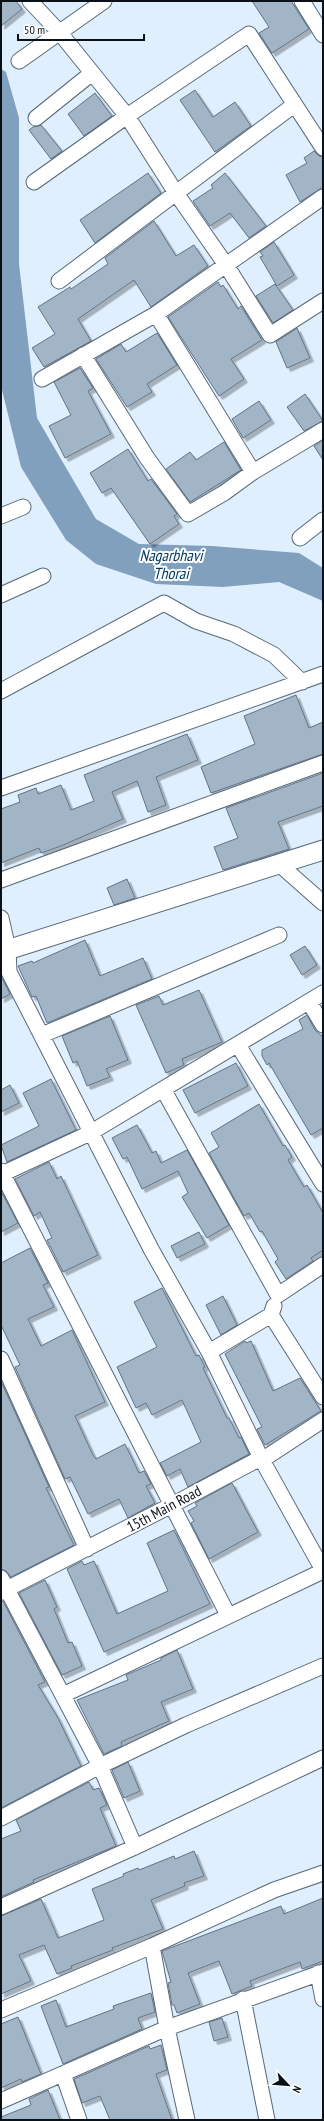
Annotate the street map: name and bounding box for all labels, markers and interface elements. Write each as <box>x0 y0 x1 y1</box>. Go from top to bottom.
scale bar <box>18 16 144 42</box>
text: 50 m <box>24 22 45 37</box>
water label: Nagarbhavi Thorai <box>140 545 205 583</box>
street label: 15th Main Road <box>123 1481 204 1536</box>
north arrow <box>268 2065 308 2105</box>
text: N <box>289 2084 305 2095</box>

